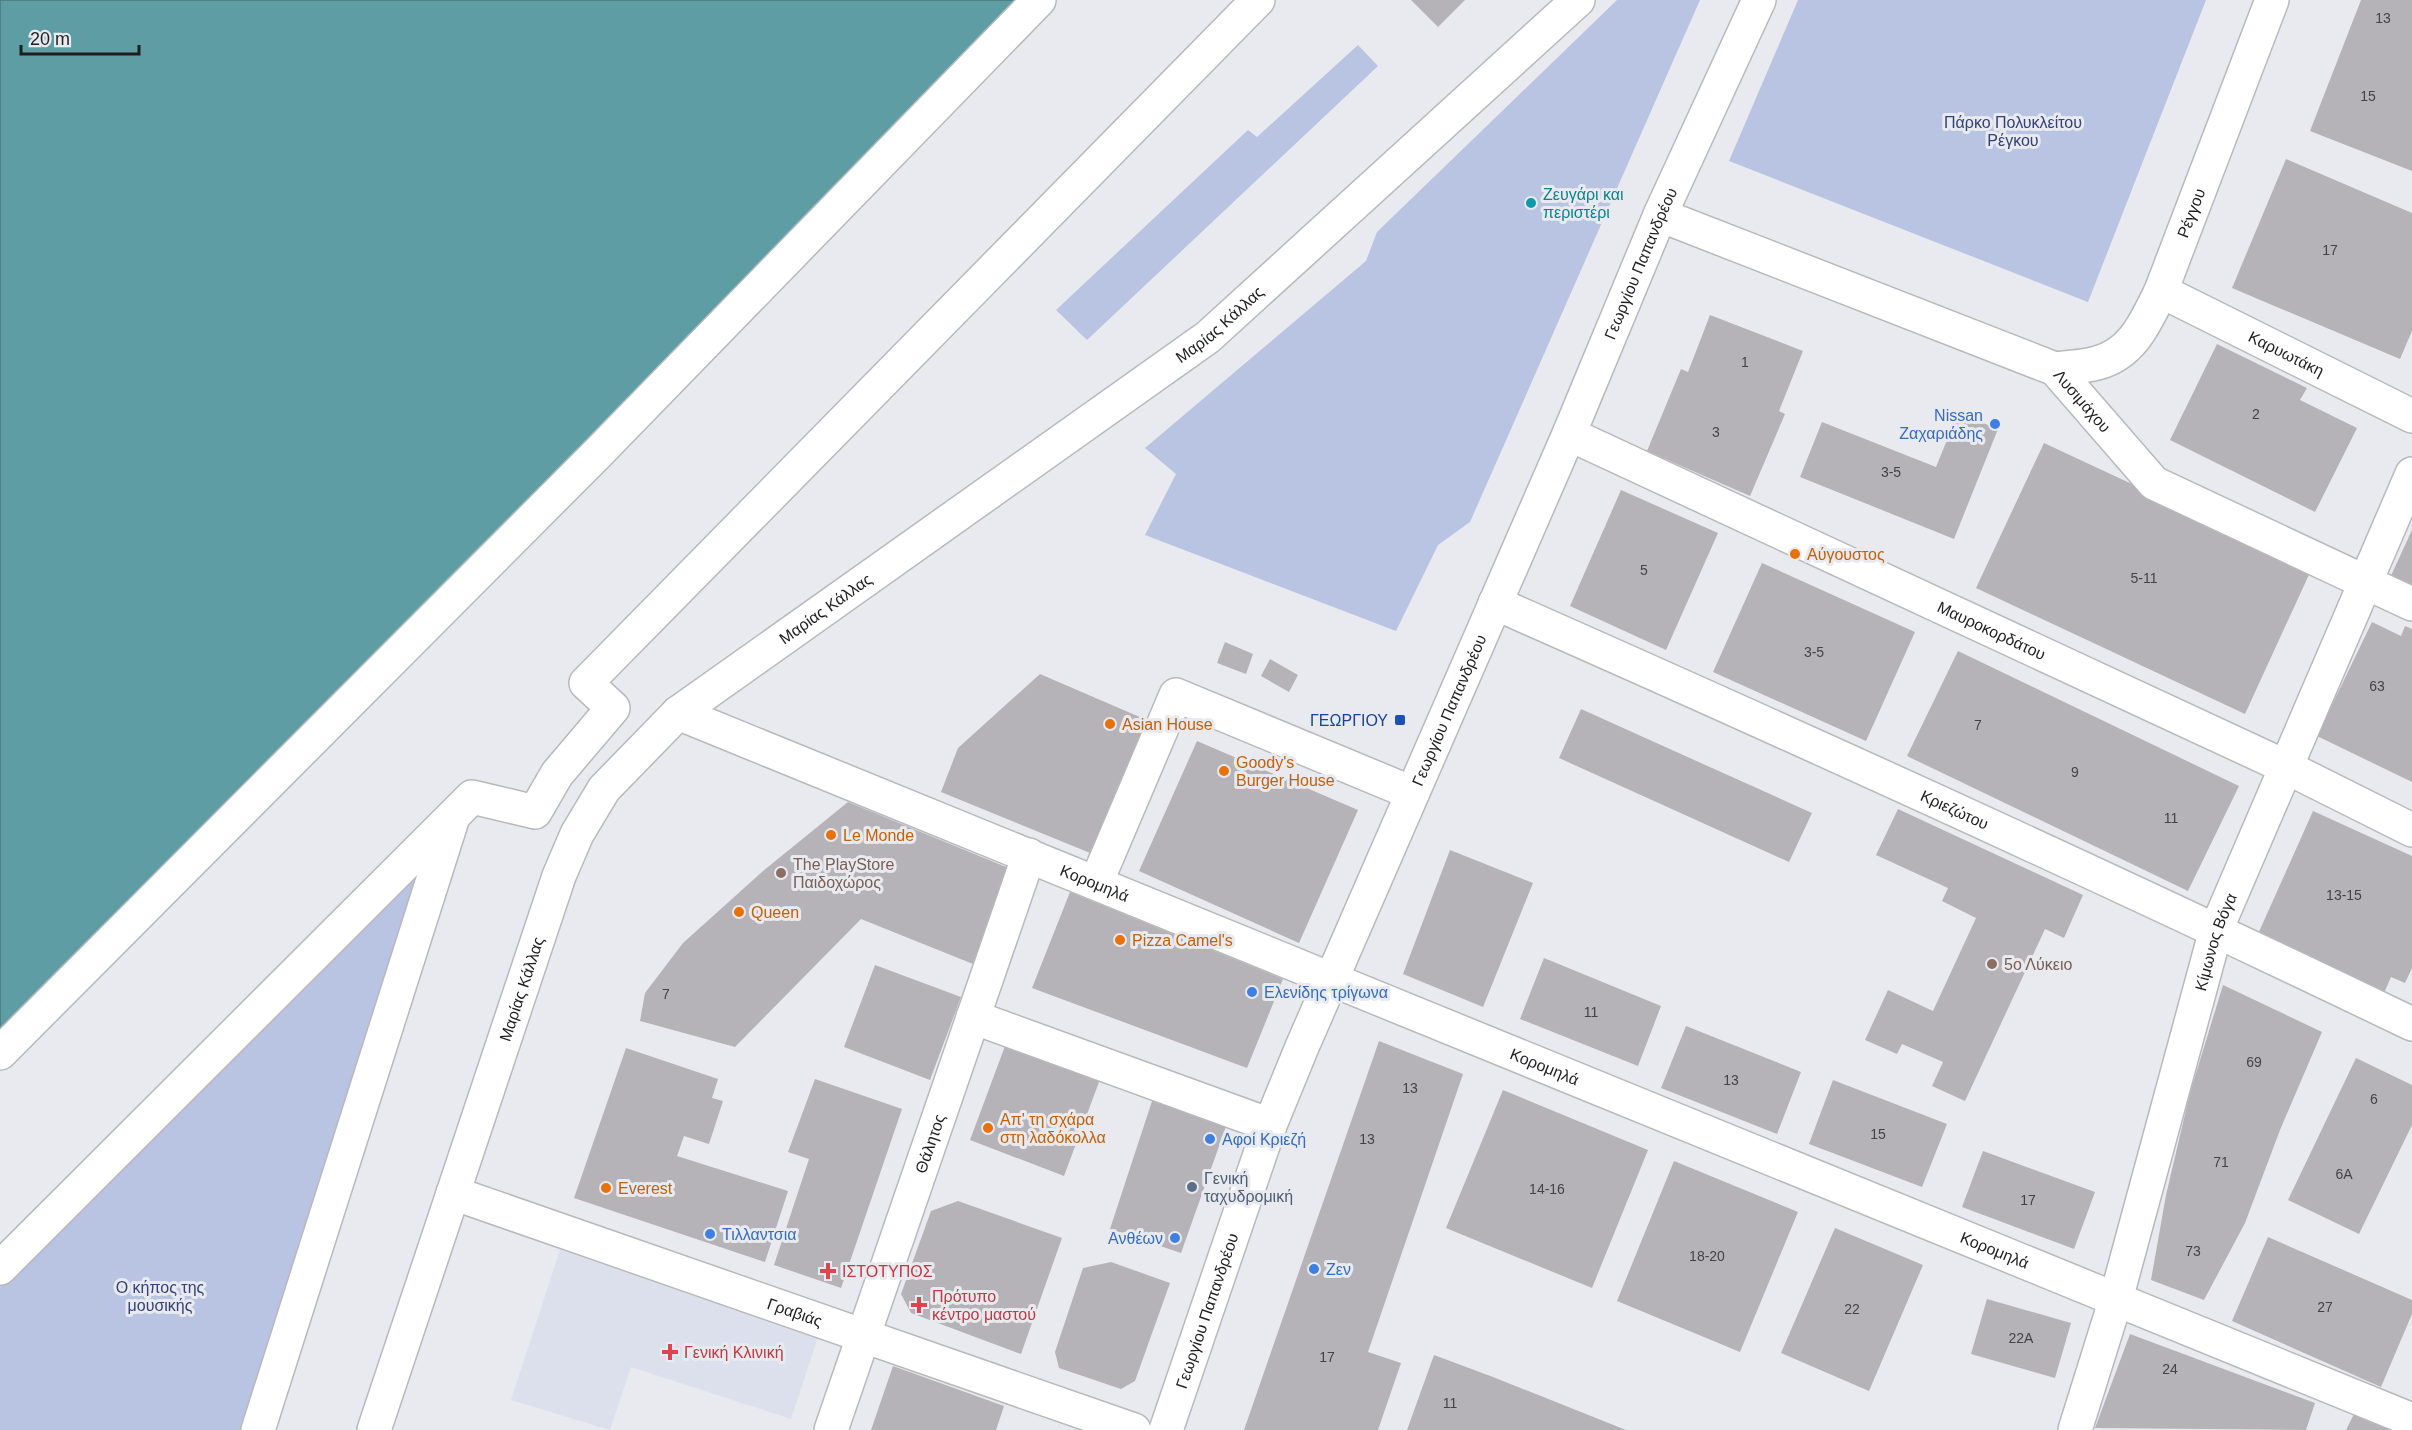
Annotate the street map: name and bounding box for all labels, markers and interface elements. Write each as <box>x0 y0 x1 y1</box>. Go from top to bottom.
house number: 13 <box>2375 10 2391 26</box>
scale bar <box>21 18 140 56</box>
text: 20 m <box>30 29 70 49</box>
house number: 15 <box>2360 88 2376 104</box>
park label: Πάρκο Πολυκλείτου Ρέγκου <box>1944 114 2082 149</box>
street label: Γεωργίου Παπανδρέου <box>1601 185 1680 342</box>
place label: Ζευγάρι και περιστέρι <box>1543 186 1624 221</box>
street label: Ρέγγου <box>2174 186 2208 240</box>
marker: Ζευγάρι και περιστέρι <box>1524 196 1538 210</box>
house number: 17 <box>2322 242 2338 258</box>
street label: Μαρίας Κάλλας <box>1173 283 1267 366</box>
street label: Καρυωτάκη <box>2246 328 2327 380</box>
house number: 1 <box>1741 354 1749 370</box>
street label: Λυσιμάχου <box>2051 366 2114 436</box>
house number: 2 <box>2252 406 2260 422</box>
place label: Nissan Ζαχαριάδης <box>1899 407 1983 442</box>
marker: Nissan Ζαχαριάδης <box>1988 417 2002 431</box>
house number: 3 <box>1712 424 1720 440</box>
house number: 3-5 <box>1881 464 1901 480</box>
place label: Αύγουστος <box>1807 546 1885 563</box>
marker: Αύγουστος <box>1788 547 1802 561</box>
house number: 5 <box>1640 562 1648 578</box>
street label: Μαρίας Κάλλας <box>776 570 875 647</box>
house number: 5-11 <box>2131 570 2158 586</box>
street label: Μαυροκορδάτου <box>1935 598 2048 663</box>
street label: Γεωργίου Παπανδρέου <box>1409 632 1490 788</box>
house number: 3-5 <box>1804 644 1824 660</box>
house number: 63 <box>2369 678 2385 694</box>
place label: ΓΕΩΡΓΙΟΥ <box>1310 712 1388 729</box>
marker: ΓΕΩΡΓΙΟΥ <box>1393 713 1407 727</box>
place label: Asian House <box>1122 716 1213 733</box>
marker: Asian House <box>1103 717 1117 731</box>
house number: 7 <box>1974 717 1982 733</box>
place label: Goody's Burger House <box>1236 754 1335 789</box>
marker: Goody's Burger House <box>1217 764 1231 778</box>
house number: 9 <box>2071 764 2079 780</box>
street label: Κριεζώτου <box>1918 787 1991 833</box>
house number: 11 <box>2164 810 2178 826</box>
place label: Le Monde <box>843 827 914 844</box>
marker: Le Monde <box>824 828 838 842</box>
place label: The PlayStore Παιδοχώρος <box>793 856 894 891</box>
street label: Κορομηλά <box>1058 862 1131 905</box>
marker: The PlayStore Παιδοχώρος <box>774 866 788 880</box>
house number: 13-15 <box>2326 887 2362 903</box>
street label: Κίμωνος Βόγα <box>2192 891 2240 993</box>
place label: Queen <box>751 904 799 921</box>
marker: Queen <box>732 905 746 919</box>
place label: Pizza Camel's <box>1132 932 1233 949</box>
marker: Pizza Camel's <box>1113 933 1127 947</box>
street label: Μαρίας Κάλλας <box>496 934 547 1044</box>
place label: 5ο Λύκειο <box>2004 956 2072 973</box>
marker: 5ο Λύκειο <box>1985 957 1999 971</box>
place label: Ελενίδης τρίγωνα <box>1264 984 1388 1001</box>
marker: Ελενίδης τρίγωνα <box>1245 985 1259 999</box>
house number: 7 <box>662 986 670 1002</box>
house number: 11 <box>1584 1004 1598 1020</box>
street label: Κορομηλά <box>1508 1045 1581 1088</box>
house number: 69 <box>2246 1054 2262 1070</box>
house number: 13 <box>1723 1072 1739 1088</box>
house number: 13 <box>1402 1080 1418 1096</box>
house number: 6 <box>2370 1091 2378 1107</box>
place label: Απ' τη σχάρα στη λαδόκολλα <box>1000 1111 1106 1146</box>
street label: Θάλητος <box>912 1112 948 1175</box>
marker: Απ' τη σχάρα στη λαδόκολλα <box>981 1121 995 1135</box>
house number: 15 <box>1870 1126 1886 1142</box>
place label: Αφοί Κριεζή <box>1222 1131 1306 1149</box>
house number: 13 <box>1359 1131 1375 1147</box>
marker: Αφοί Κριεζή <box>1203 1132 1217 1146</box>
house number: 71 <box>2213 1154 2229 1170</box>
house number: 6A <box>2335 1166 2353 1182</box>
place label: Γενική ταχυδρομική <box>1204 1170 1293 1205</box>
place label: Everest <box>618 1180 673 1197</box>
marker: Γενική ταχυδρομική <box>1185 1180 1199 1194</box>
marker: Everest <box>599 1181 613 1195</box>
house number: 14-16 <box>1529 1181 1565 1197</box>
house number: 17 <box>2020 1192 2036 1208</box>
place label: Τιλλαντσια <box>722 1226 797 1243</box>
marker: Τιλλαντσια <box>703 1227 717 1241</box>
street label: Κορομηλά <box>1958 1229 2031 1272</box>
place label: Ανθέων <box>1108 1230 1163 1247</box>
marker: Ανθέων <box>1168 1231 1182 1245</box>
street label: Γεωργίου Παπανδρέου <box>1173 1231 1241 1391</box>
house number: 73 <box>2185 1243 2201 1259</box>
house number: 18-20 <box>1689 1248 1725 1264</box>
place label: Ζεν <box>1326 1261 1351 1278</box>
marker: ΙΣΤΟΤΥΠΟΣ <box>819 1262 837 1280</box>
marker: Ζεν <box>1307 1262 1321 1276</box>
place label: ΙΣΤΟΤΥΠΟΣ <box>842 1263 933 1280</box>
park label: Ο κήπος της μουσικής <box>116 1279 205 1314</box>
place label: Πρότυπο κέντρο μαστού <box>932 1288 1036 1323</box>
street label: Γραβιάς <box>765 1295 825 1330</box>
marker: Πρότυπο κέντρο μαστού <box>910 1296 928 1314</box>
house number: 27 <box>2317 1299 2333 1315</box>
house number: 22 <box>1844 1301 1860 1317</box>
house number: 22A <box>2009 1330 2034 1346</box>
marker: Γενική Κλινική <box>661 1343 679 1361</box>
place label: Γενική Κλινική <box>684 1344 784 1361</box>
house number: 17 <box>1319 1349 1335 1365</box>
house number: 24 <box>2162 1361 2178 1377</box>
house number: 11 <box>1443 1395 1457 1411</box>

